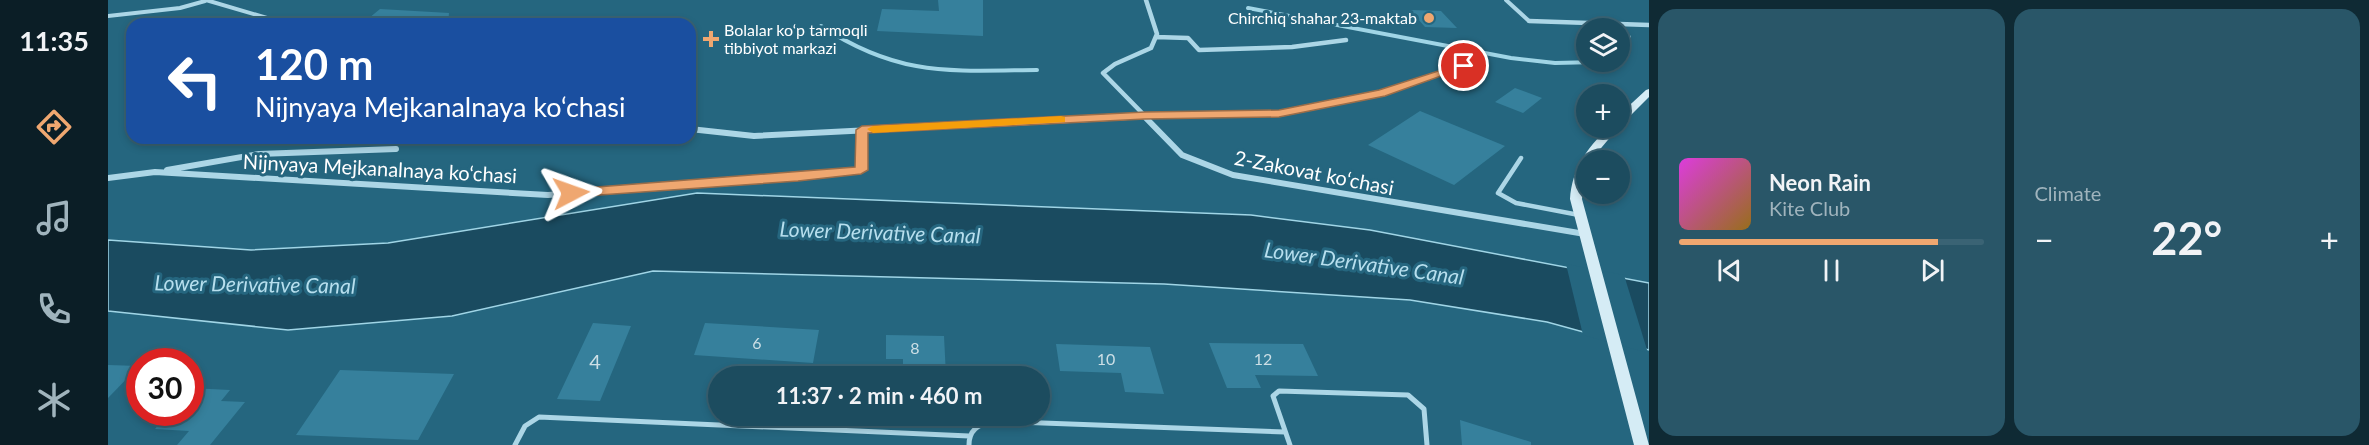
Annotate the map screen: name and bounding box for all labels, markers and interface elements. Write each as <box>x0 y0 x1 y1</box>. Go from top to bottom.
place label: Chirchiq shahar 23-maktab <box>1228 8 1417 27</box>
marker: Chirchiq shahar 23-maktab <box>1422 11 1436 25</box>
map controls <box>1576 18 1630 204</box>
button: layers <box>1576 18 1630 72</box>
place label: Bolalar ko‘p tarmoqli tibbiyot markazi <box>724 20 868 57</box>
text: 11:35 <box>19 24 89 57</box>
marker: Bolalar ko‘p tarmoqli tibbiyot markazi <box>702 30 720 48</box>
text: 120 m <box>255 39 373 89</box>
pin <box>1438 40 1489 91</box>
icon: left <box>156 42 234 120</box>
icon: arrive <box>1447 49 1480 82</box>
button: + <box>1576 84 1630 138</box>
text: Nijnyaya Mejkanalnaya ko‘chasi <box>255 90 626 123</box>
icon: directions <box>33 106 75 148</box>
street label: 2-Zakovat ko‘chasi <box>1232 145 1396 199</box>
street label: Nijnyaya Mejkanalnaya ko‘chasi <box>242 149 518 187</box>
button: − <box>1576 150 1630 204</box>
position arrow <box>539 161 603 225</box>
text: Neon Rain <box>1769 169 1871 196</box>
text: Climate <box>2035 181 2101 205</box>
text: Kite Club <box>1769 196 1850 220</box>
icon: music <box>33 197 75 239</box>
text: 22° <box>2151 211 2222 265</box>
water label: Lower Derivative Canal <box>779 215 981 248</box>
text: − <box>2035 219 2054 259</box>
text: + <box>2320 219 2339 259</box>
water label: Lower Derivative Canal <box>1263 236 1466 289</box>
icon: previous <box>1713 254 1746 287</box>
icon: pause <box>1815 254 1848 287</box>
icon: next <box>1916 254 1949 287</box>
water label: Lower Derivative Canal <box>154 269 356 298</box>
icon: phone <box>33 288 75 330</box>
house number: 6 <box>752 333 762 352</box>
house number: 8 <box>910 338 920 357</box>
speed limit sign: 30 <box>126 348 204 426</box>
house number: 4 <box>589 349 601 373</box>
house number: 10 <box>1097 349 1115 368</box>
house number: 12 <box>1254 349 1272 368</box>
icon: climate <box>33 379 75 421</box>
text: 11:37 · 2 min · 460 m <box>776 382 982 409</box>

